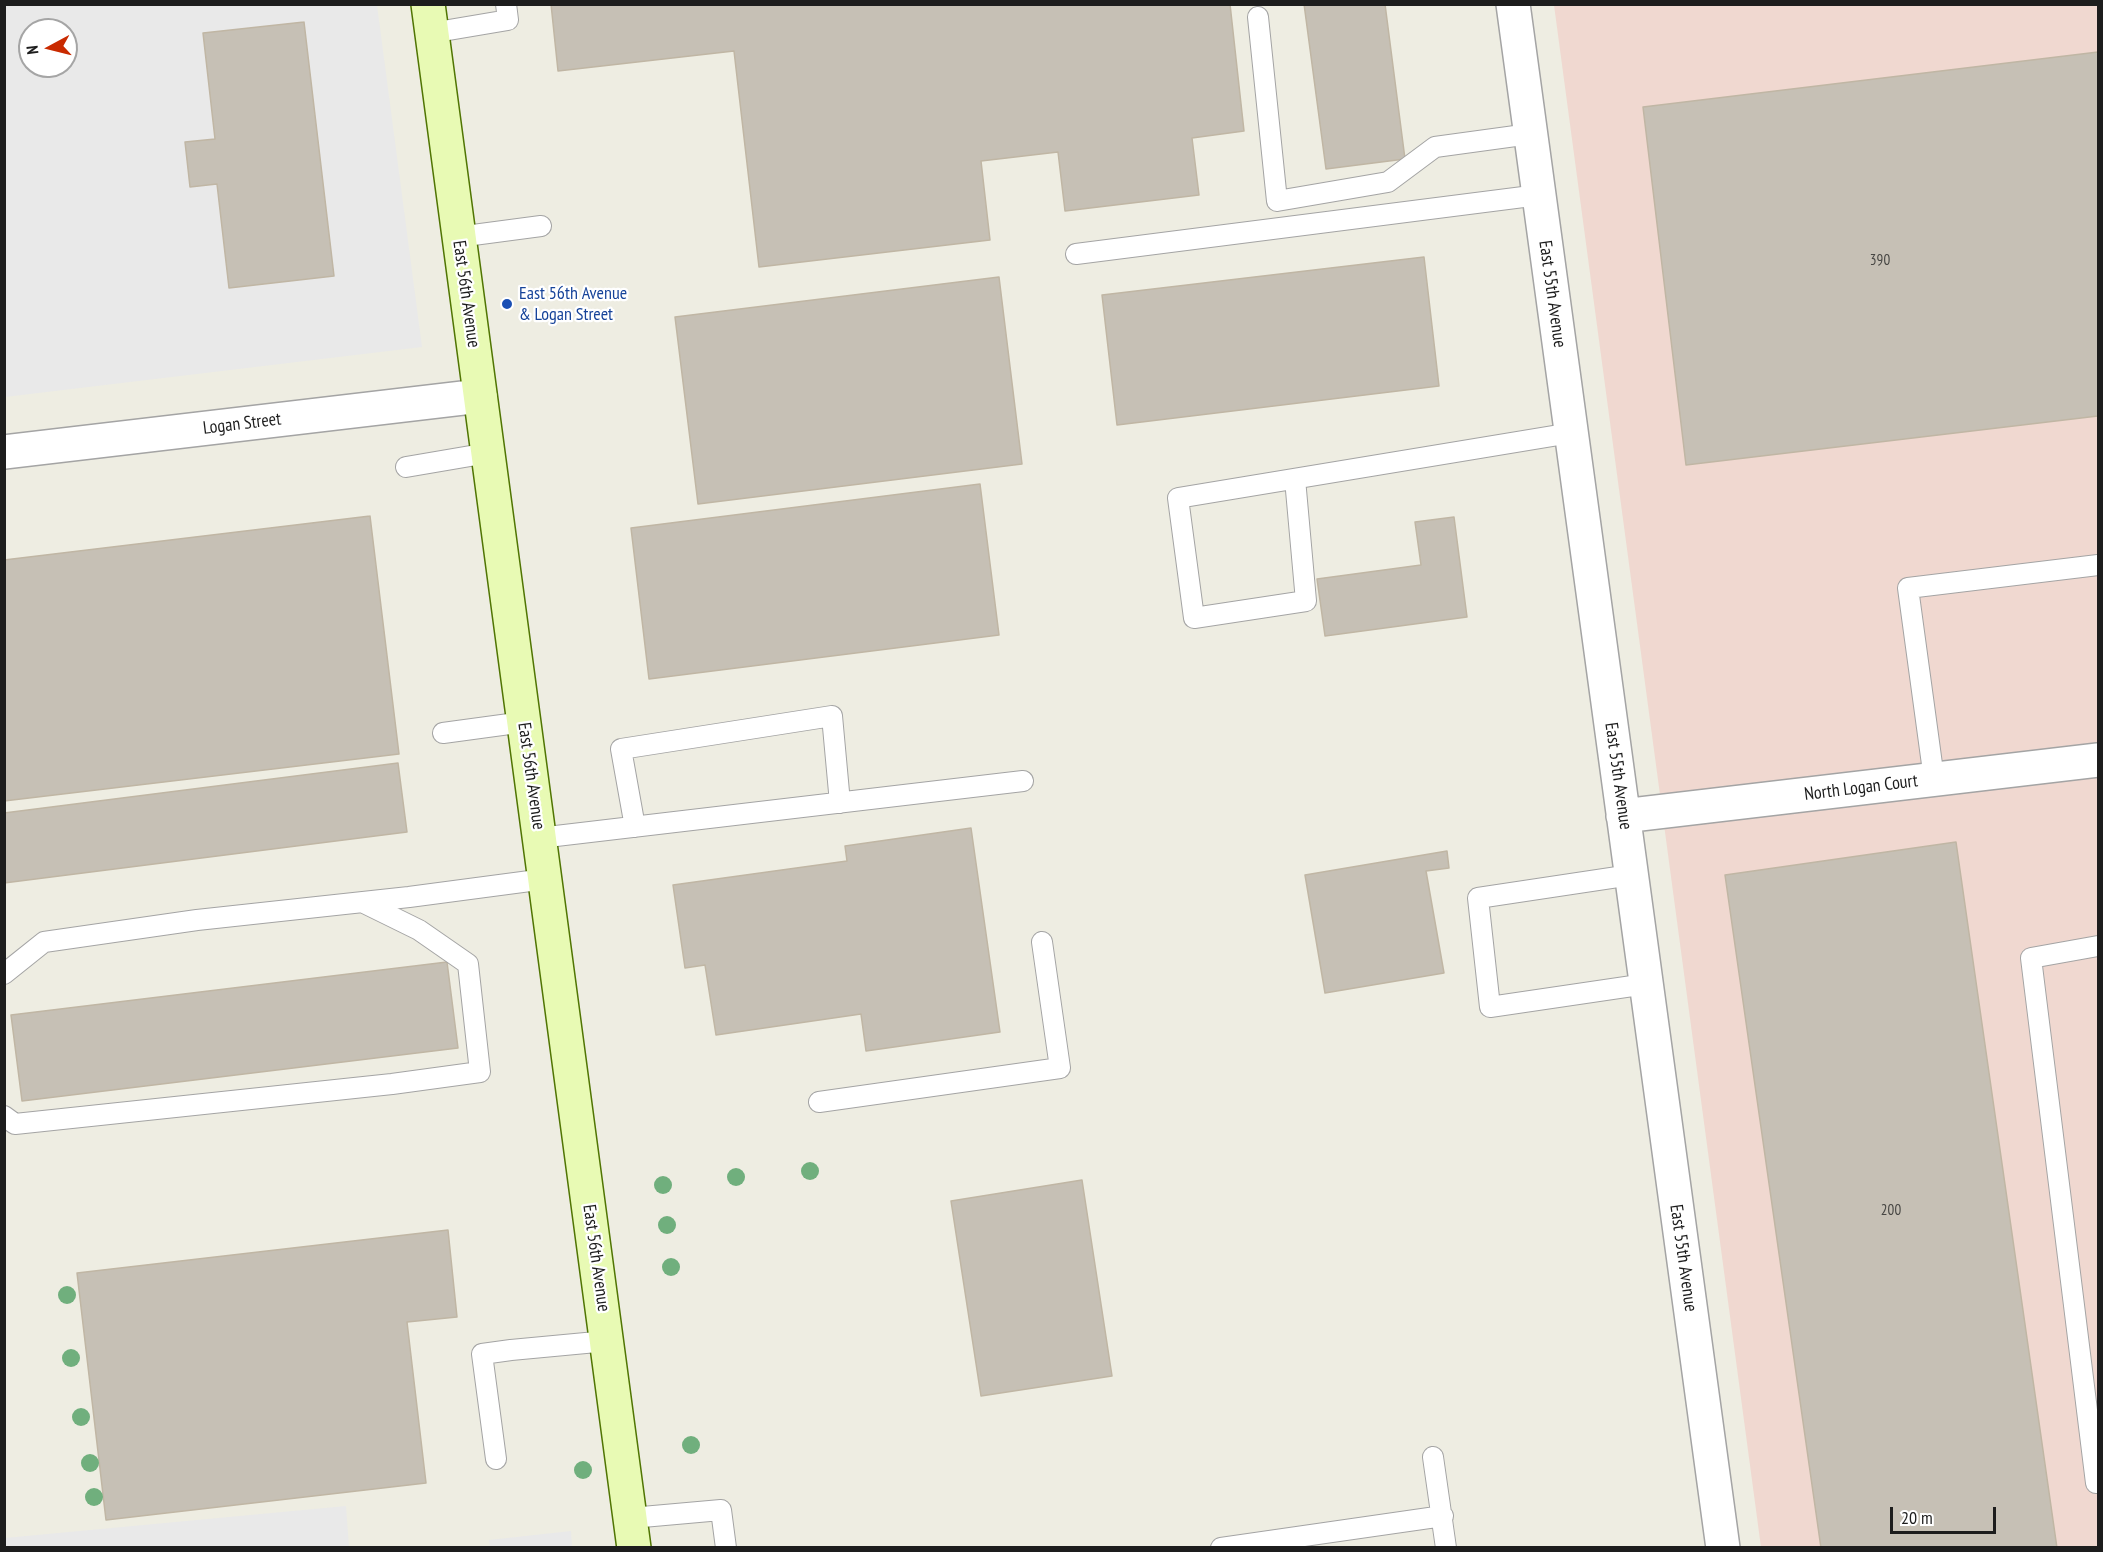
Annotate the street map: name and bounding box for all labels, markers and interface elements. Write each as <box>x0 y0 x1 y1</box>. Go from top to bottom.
north arrow <box>18 18 78 78</box>
text: N <box>22 44 43 55</box>
street label: East 56th Avenue <box>448 239 484 349</box>
street label: East 55th Avenue <box>1534 239 1570 349</box>
house number: 390 <box>1870 252 1890 270</box>
place label: East 56th Avenue & Logan Street <box>519 283 627 326</box>
marker: East 56th Avenue & Logan Street <box>500 297 514 311</box>
street label: Logan Street <box>202 409 282 439</box>
street label: East 56th Avenue <box>513 721 549 831</box>
street label: East 55th Avenue <box>1600 721 1636 831</box>
street label: North Logan Court <box>1803 770 1919 806</box>
house number: 200 <box>1881 1202 1901 1220</box>
street label: East 56th Avenue <box>578 1203 614 1313</box>
street label: East 55th Avenue <box>1665 1203 1701 1313</box>
scale bar <box>1893 1495 2000 1533</box>
text: 20 m <box>1901 1506 1933 1529</box>

